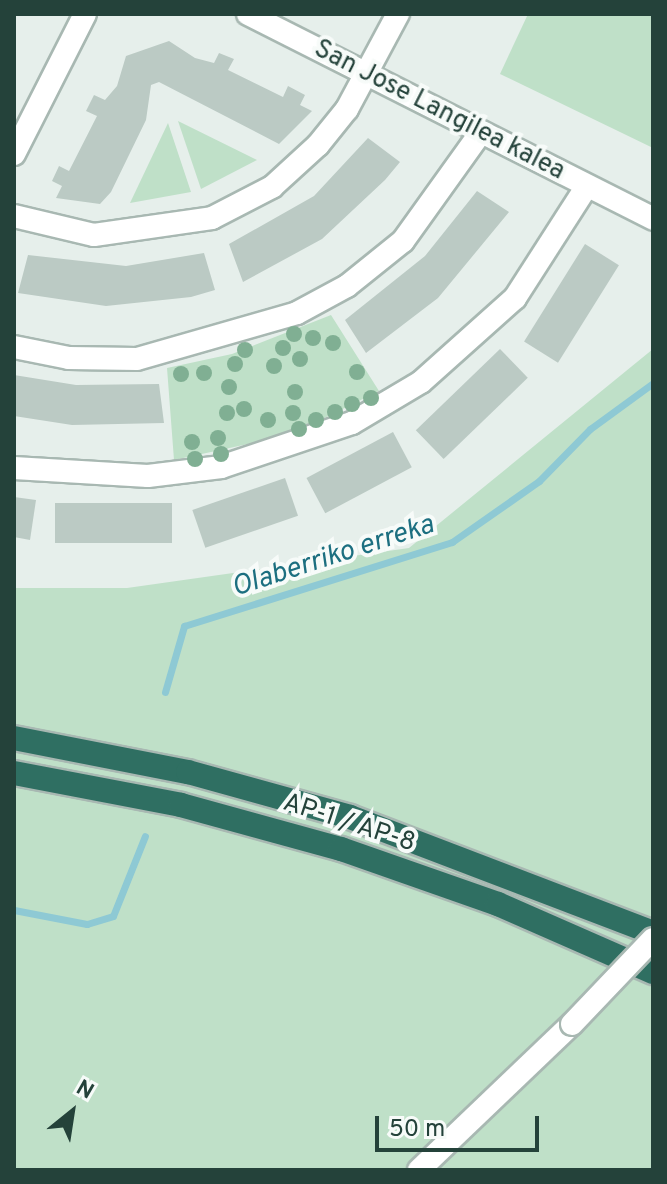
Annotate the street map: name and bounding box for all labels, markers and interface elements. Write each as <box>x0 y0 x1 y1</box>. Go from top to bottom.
street label: San Jose Langilea kalea <box>308 34 570 188</box>
water label: Olaberriko erreka <box>228 508 438 606</box>
street label: AP-1 / AP-8 <box>278 788 420 860</box>
north arrow <box>32 1072 112 1152</box>
text: N <box>71 1075 98 1106</box>
scale bar <box>379 1100 543 1150</box>
text: 50 m <box>389 1115 445 1145</box>

